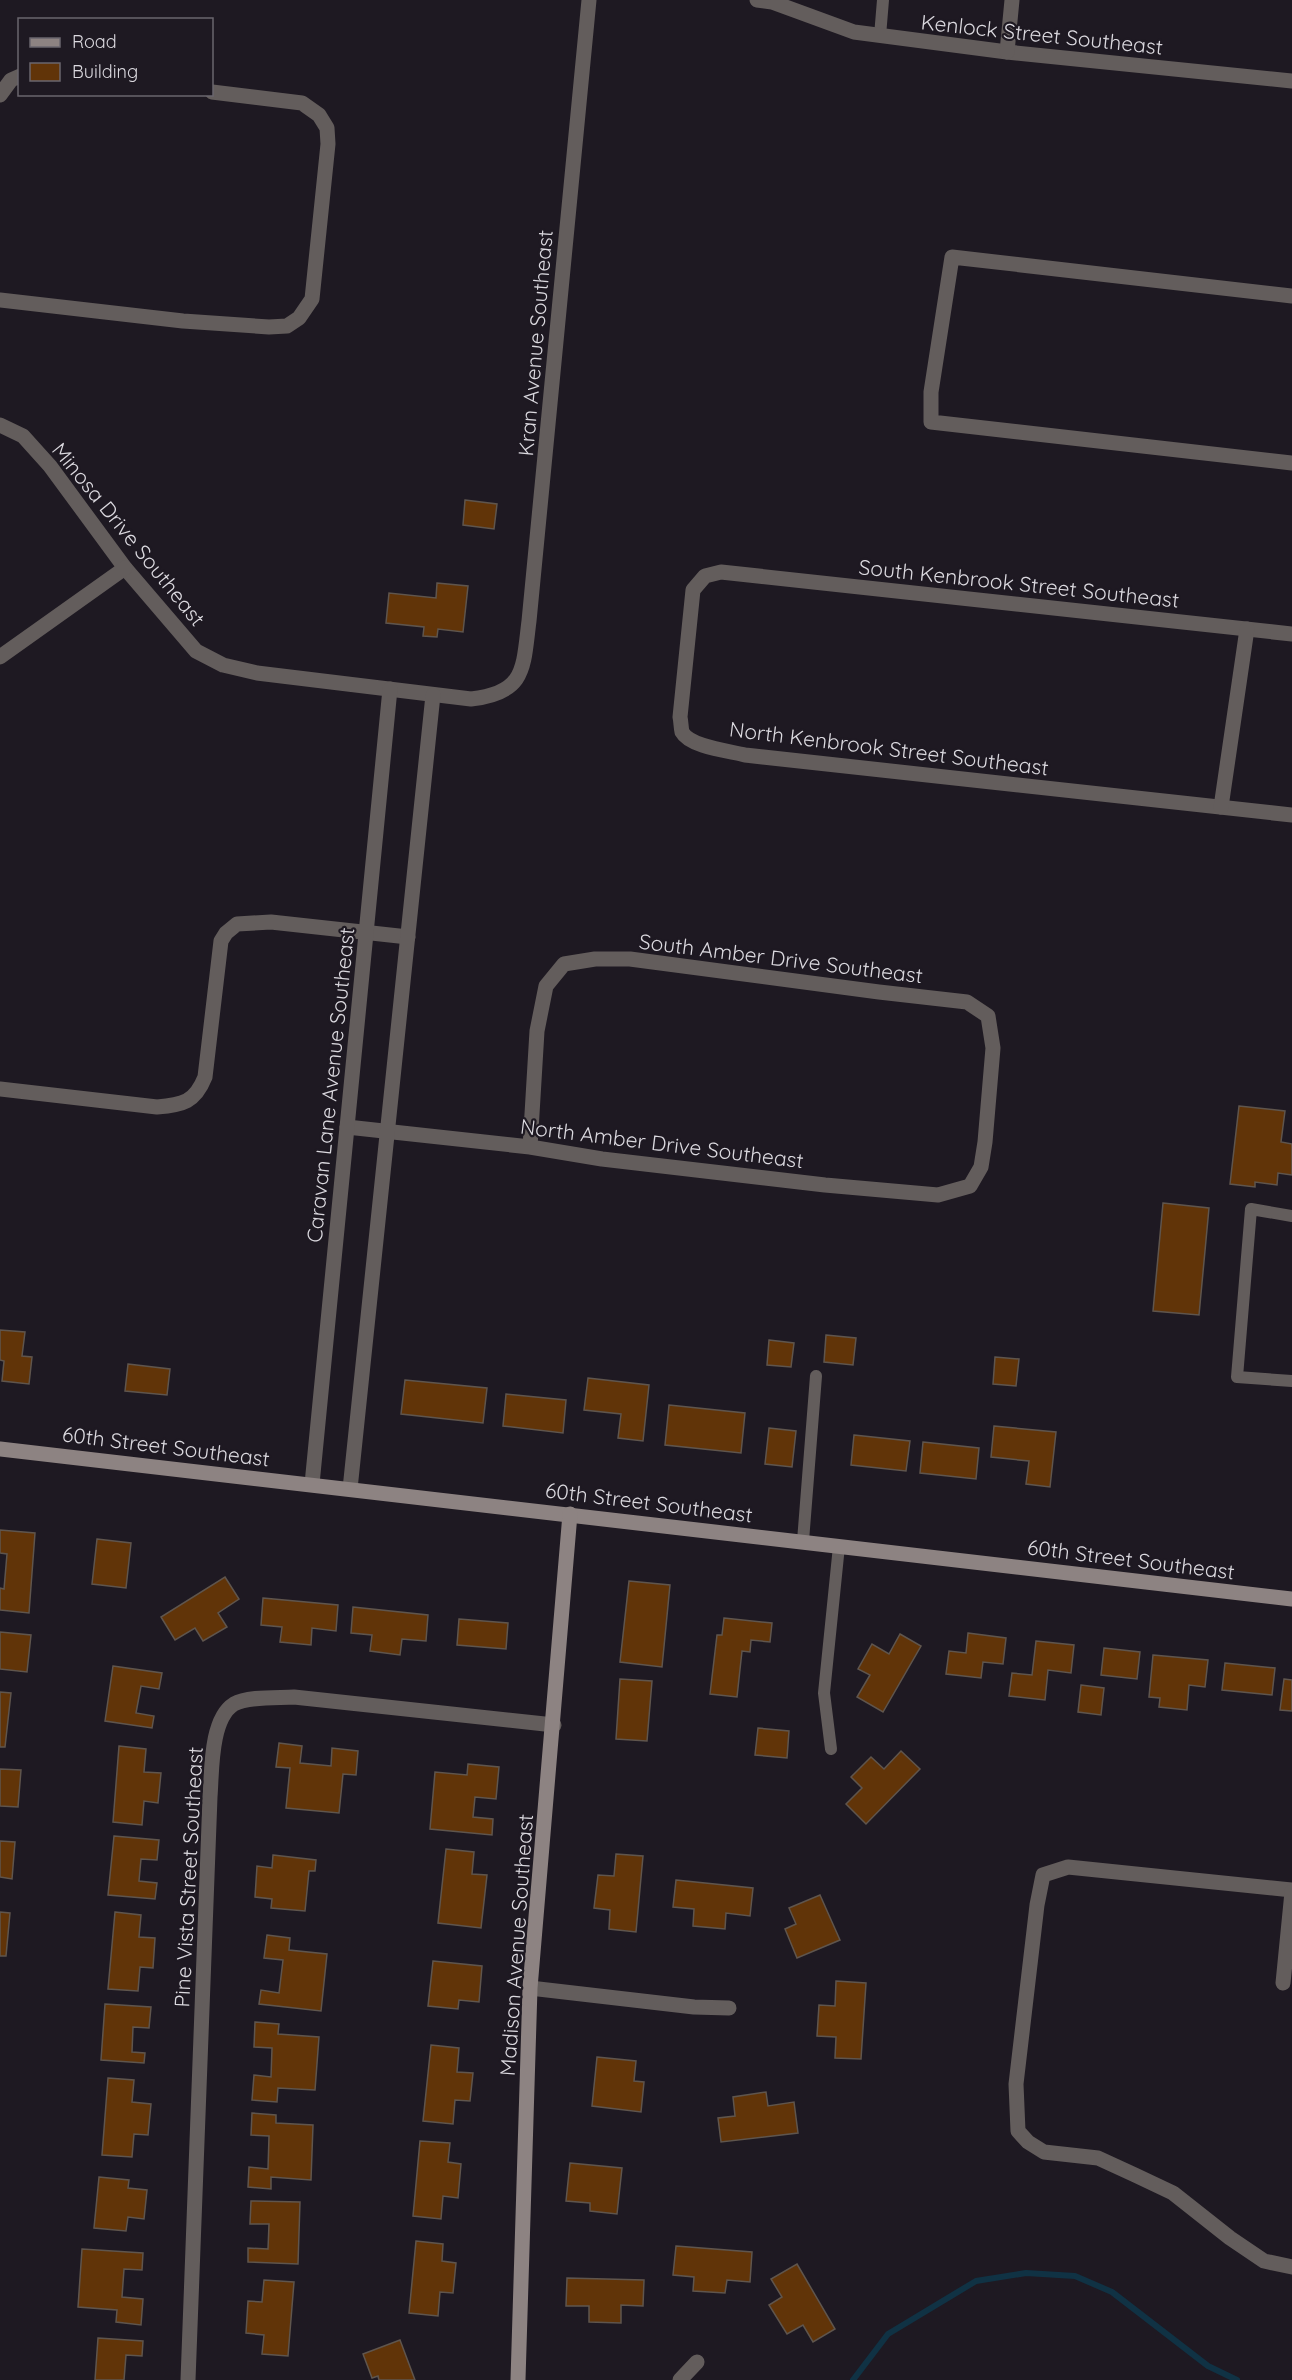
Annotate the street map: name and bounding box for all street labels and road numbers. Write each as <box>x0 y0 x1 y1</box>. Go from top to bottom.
street label: Kenlock Street Southeast <box>920 8 1164 60</box>
street label: Kran Avenue Southeast <box>512 229 558 457</box>
street label: Minosa Drive Southeast <box>47 437 211 631</box>
street label: South Kenbrook Street Southeast <box>858 553 1180 613</box>
street label: North Kenbrook Street Southeast <box>728 716 1050 780</box>
street label: Caravan Lane Avenue Southeast <box>301 926 359 1244</box>
street label: South Amber Drive Southeast <box>638 928 924 988</box>
street label: North Amber Drive Southeast <box>519 1113 805 1173</box>
street label: 60th Street Southeast <box>61 1420 271 1472</box>
street label: 60th Street Southeast <box>544 1476 754 1528</box>
street label: 60th Street Southeast <box>1026 1533 1236 1585</box>
street label: Pine Vista Street Southeast <box>168 1746 208 2008</box>
street label: Madison Avenue Southeast <box>494 1813 538 2077</box>

